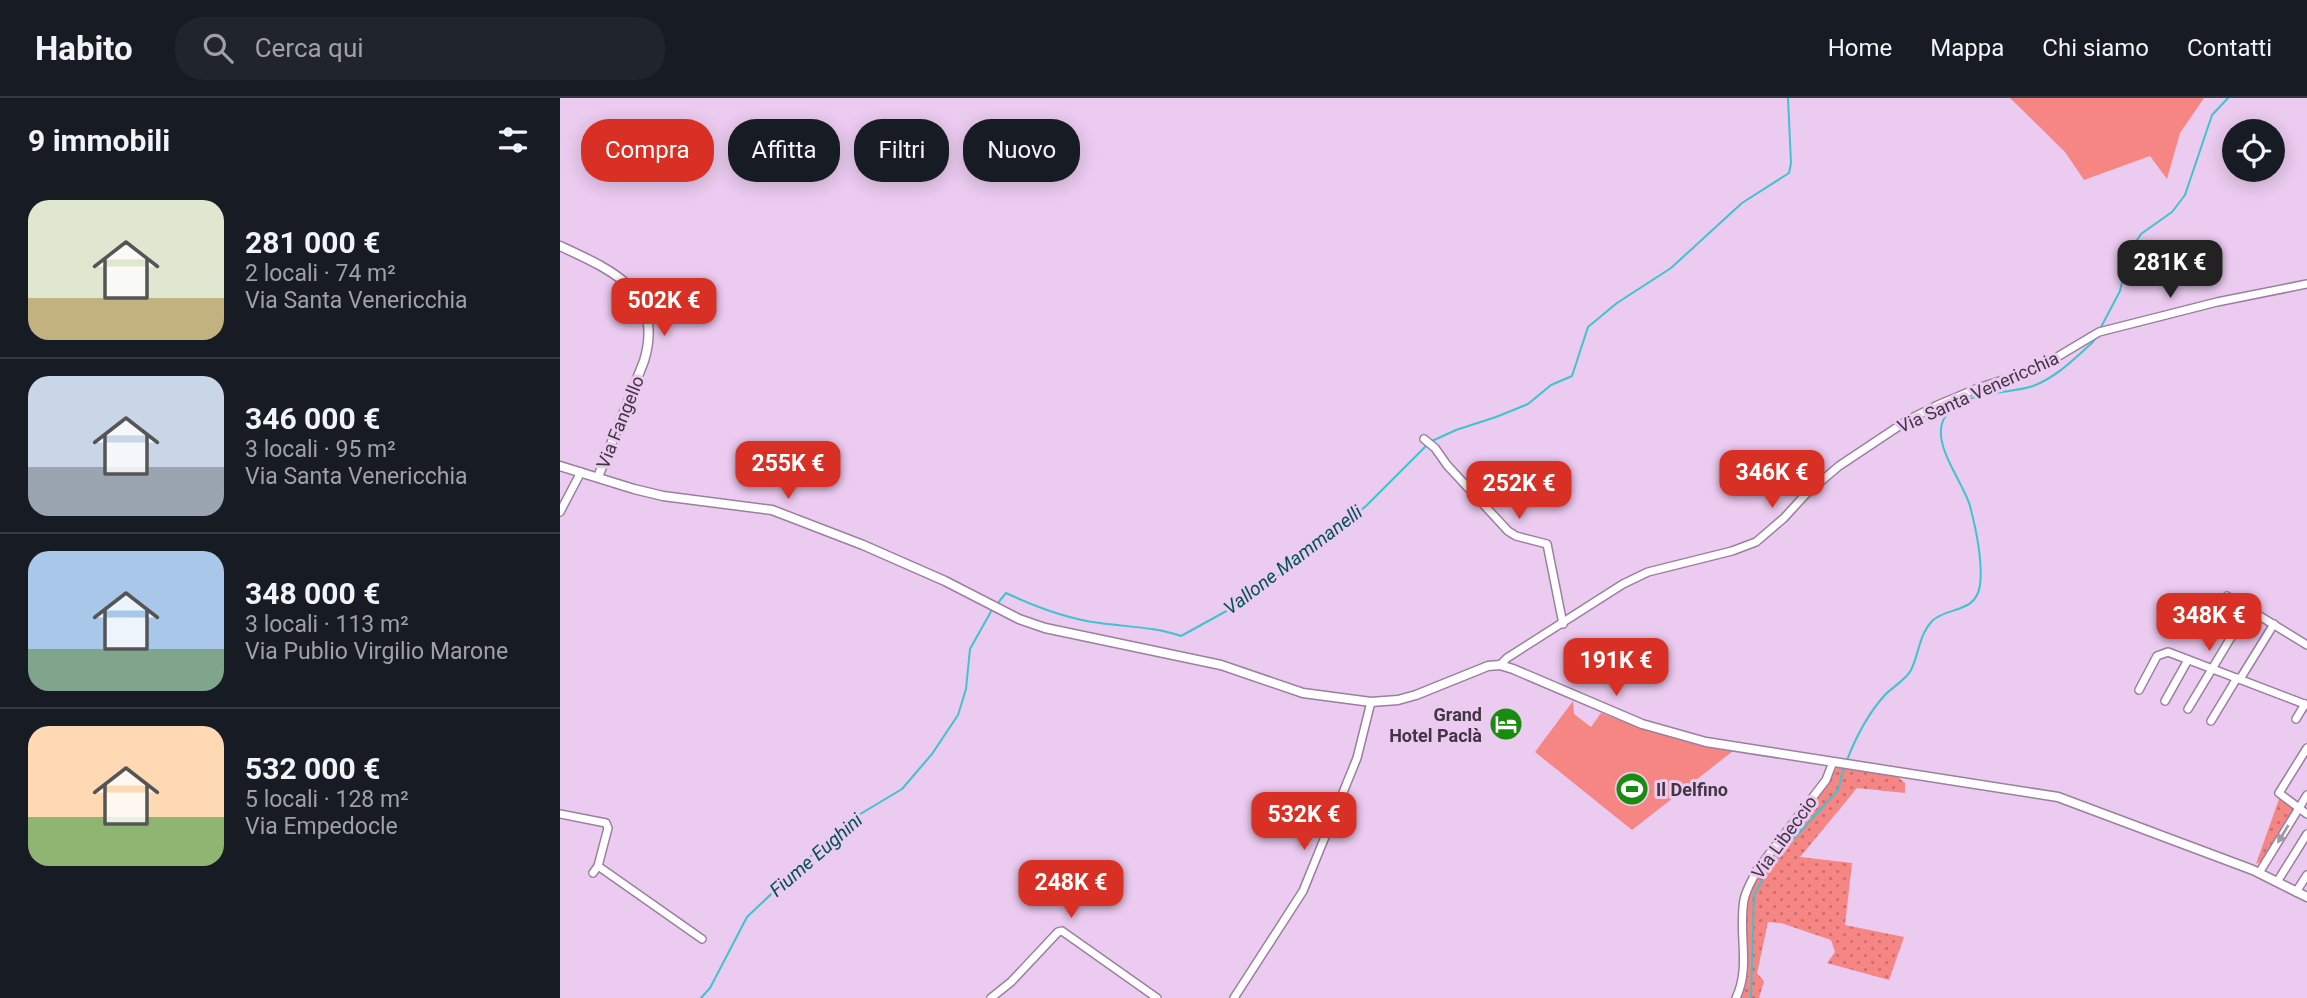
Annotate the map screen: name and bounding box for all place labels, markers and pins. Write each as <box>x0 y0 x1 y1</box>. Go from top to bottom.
pin: 281K € <box>2113 240 2227 300</box>
pin: 502K € <box>607 278 721 338</box>
pin: 255K € <box>731 442 845 501</box>
pin: 346K € <box>1715 450 1829 510</box>
pin: 252K € <box>1462 462 1576 521</box>
pin: 348K € <box>2152 594 2266 653</box>
pin: 191K € <box>1559 638 1673 698</box>
place label: Grand Hotel Paclà <box>1389 704 1482 746</box>
hotel icon: Grand Hotel Paclà <box>1487 705 1525 743</box>
sports icon: Il Delfino <box>1613 770 1651 808</box>
place label: Il Delfino <box>1656 779 1728 800</box>
pin: 532K € <box>1247 792 1361 852</box>
pin: 248K € <box>1014 860 1128 920</box>

